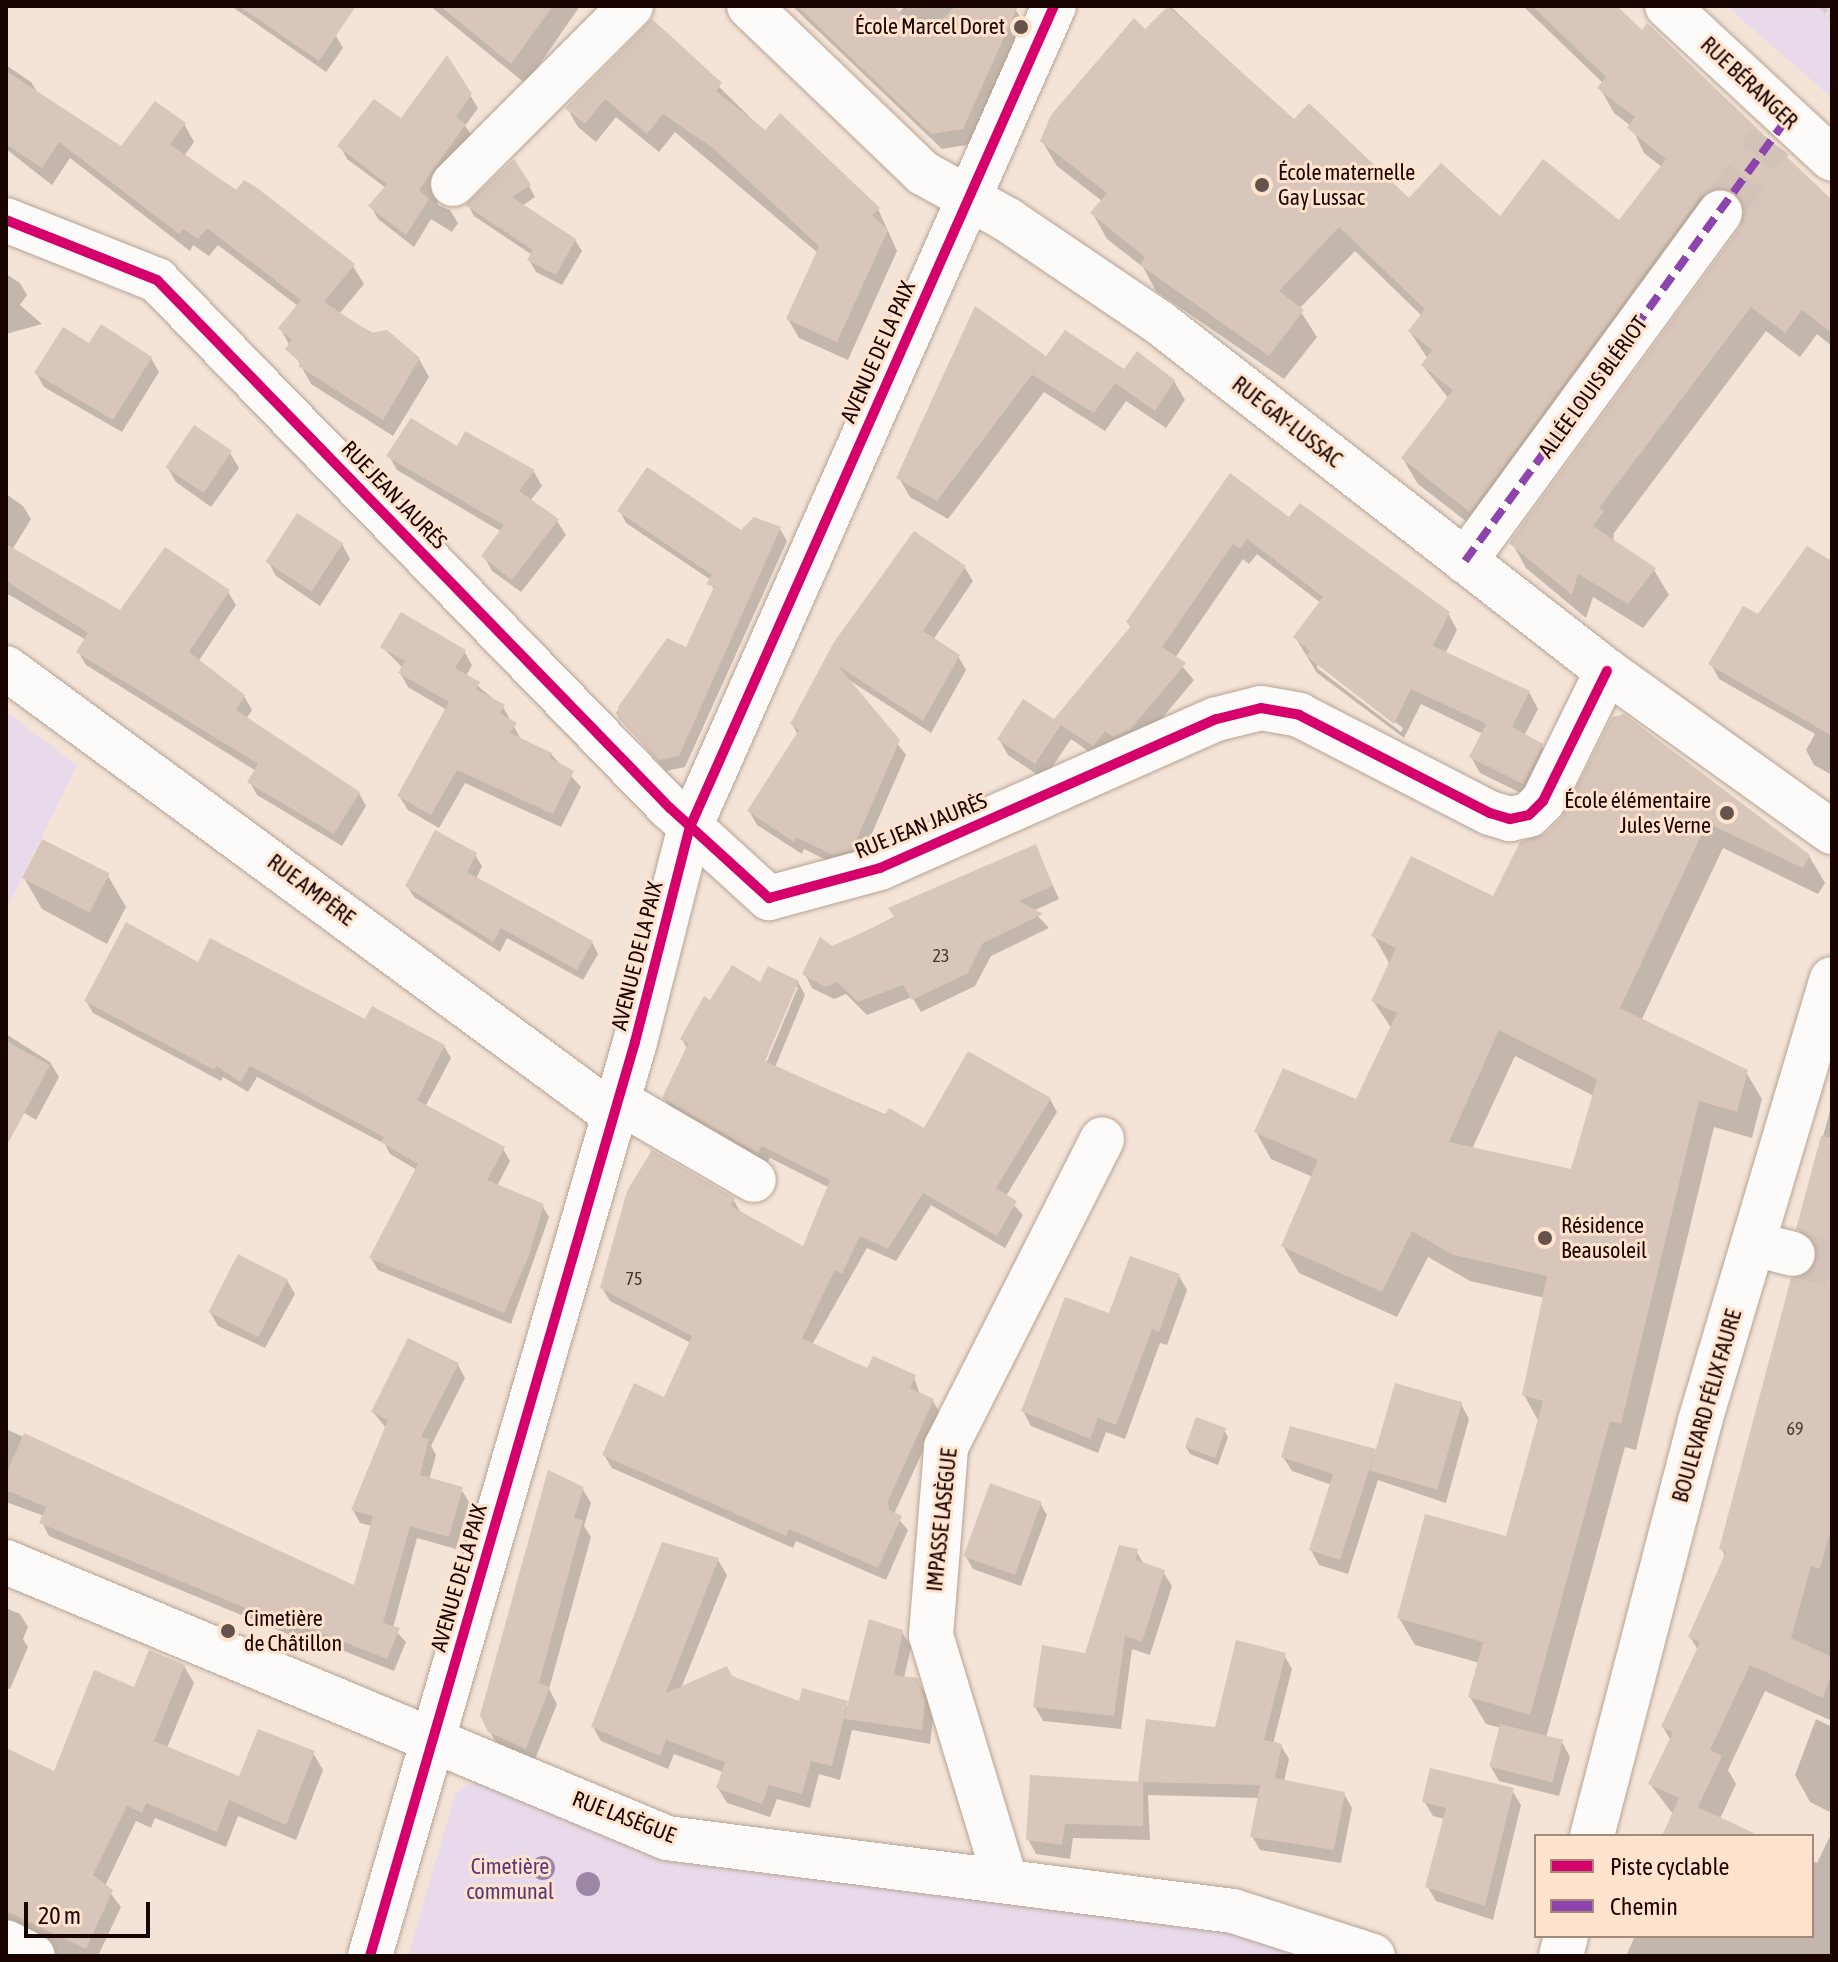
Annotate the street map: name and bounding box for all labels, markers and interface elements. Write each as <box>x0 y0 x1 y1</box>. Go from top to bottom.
place label: École Marcel Doret <box>855 14 1005 40</box>
marker: École Marcel Doret <box>1012 18 1030 36</box>
street label: RUE BÉRANGER <box>1695 31 1803 135</box>
place label: École maternelle Gay Lussac <box>1278 159 1415 210</box>
marker: École maternelle Gay Lussac <box>1253 176 1271 194</box>
street label: AVENUE DE LA PAIX <box>835 277 921 427</box>
street label: ALLÉE LOUIS BLÉRIOT <box>1533 311 1653 463</box>
street label: RUE GAY-LUSSAC <box>1227 371 1347 473</box>
street label: RUE JEAN JAURÈS <box>336 435 452 555</box>
place label: École élémentaire Jules Verne <box>1564 787 1711 838</box>
street label: RUE JEAN JAURÈS <box>851 788 991 864</box>
marker: École élémentaire Jules Verne <box>1718 804 1736 822</box>
street label: RUE AMPÈRE <box>262 849 360 931</box>
street label: AVENUE DE LA PAIX <box>606 879 668 1033</box>
house number: 23 <box>933 945 949 967</box>
place label: Résidence Beausoleil <box>1561 1212 1647 1264</box>
marker: Résidence Beausoleil <box>1536 1229 1554 1247</box>
house number: 75 <box>626 1268 642 1290</box>
street label: BOULEVARD FÉLIX FAURE <box>1667 1307 1747 1505</box>
house number: 69 <box>1787 1418 1803 1440</box>
street label: IMPASSE LASÈGUE <box>921 1447 963 1593</box>
street label: AVENUE DE LA PAIX <box>425 1501 493 1655</box>
place label: Cimetière de Châtillon <box>244 1605 342 1656</box>
marker: Cimetière de Châtillon <box>219 1622 237 1640</box>
street label: RUE LASÈGUE <box>569 1785 679 1849</box>
legend <box>1534 1834 1814 1938</box>
park label: Cimetière communal <box>466 1853 554 1904</box>
text: Piste cyclable <box>1610 1853 1729 1880</box>
scale bar <box>28 1886 154 1936</box>
text: Chemin <box>1610 1893 1678 1920</box>
text: 20 m <box>38 1902 81 1929</box>

